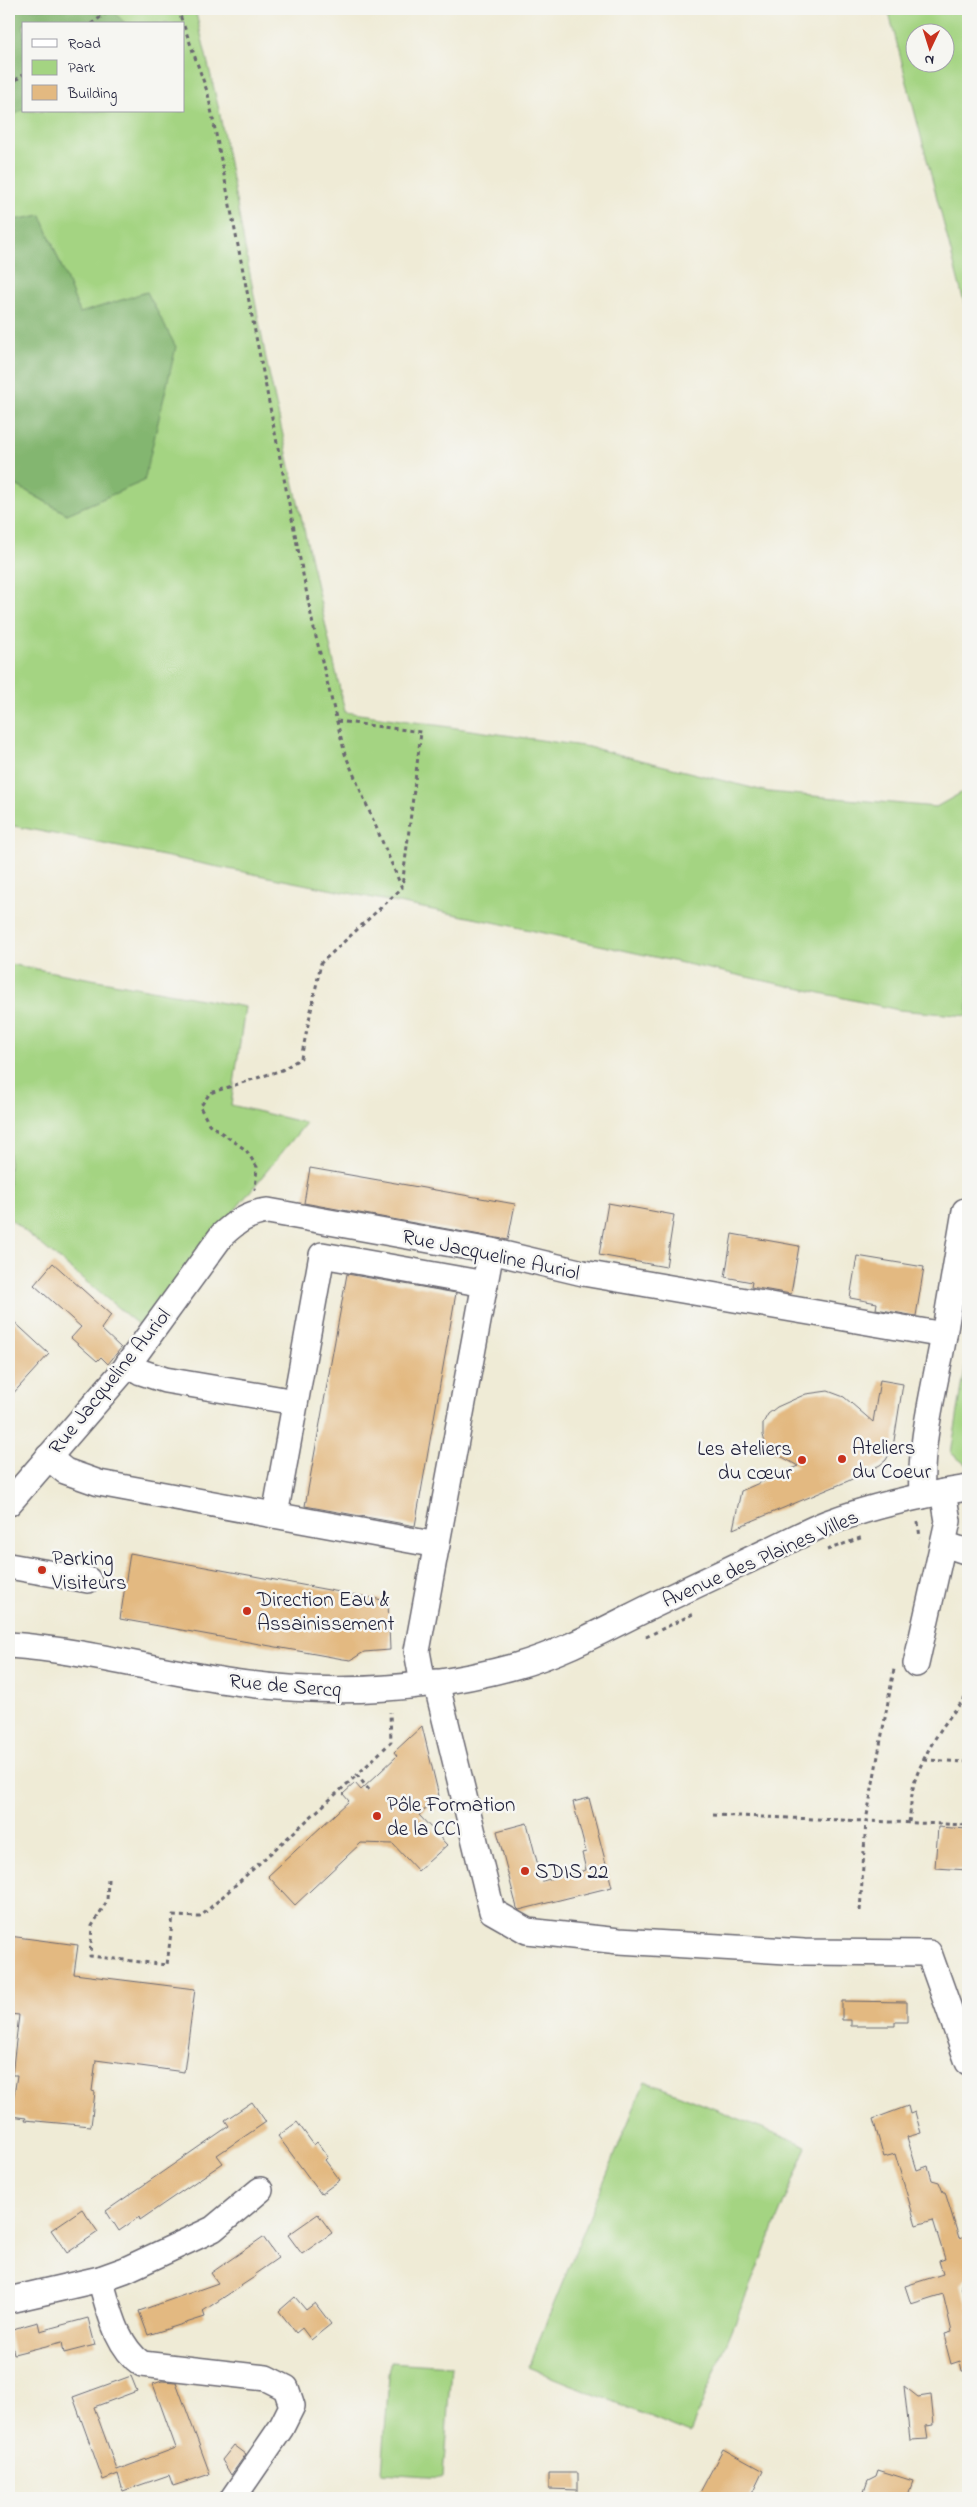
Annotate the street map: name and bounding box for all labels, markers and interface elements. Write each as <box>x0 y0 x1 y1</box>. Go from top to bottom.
legend <box>22 22 185 112</box>
north arrow <box>904 22 954 72</box>
text: Road <box>68 33 101 55</box>
text: N <box>924 49 935 70</box>
text: Park <box>68 57 96 79</box>
text: Building <box>67 83 117 106</box>
street label: Rue Jacqueline Auriol <box>399 1223 582 1289</box>
street label: Rue Jacqueline Auriol <box>42 1303 179 1462</box>
place label: Ateliers du Coeur <box>852 1434 932 1488</box>
place label: Les ateliers du cœur <box>697 1435 792 1489</box>
marker: Ateliers du Coeur <box>836 1453 848 1465</box>
marker: Les ateliers du cœur <box>796 1454 808 1466</box>
street label: Avenue des Plaines Villes <box>658 1503 864 1617</box>
place label: Parking Visiteurs <box>51 1545 127 1599</box>
marker: Parking Visiteurs <box>36 1564 48 1576</box>
place label: Direction Eau & Assainissement <box>256 1586 394 1640</box>
marker: Direction Eau & Assainissement <box>241 1605 253 1617</box>
street label: Rue de Sercq <box>228 1667 342 1707</box>
place label: Pôle Formation de la CCI <box>387 1791 515 1845</box>
marker: Pôle Formation de la CCI <box>371 1810 383 1822</box>
place label: SDIS 22 <box>535 1858 608 1888</box>
marker: SDIS 22 <box>519 1865 531 1877</box>

